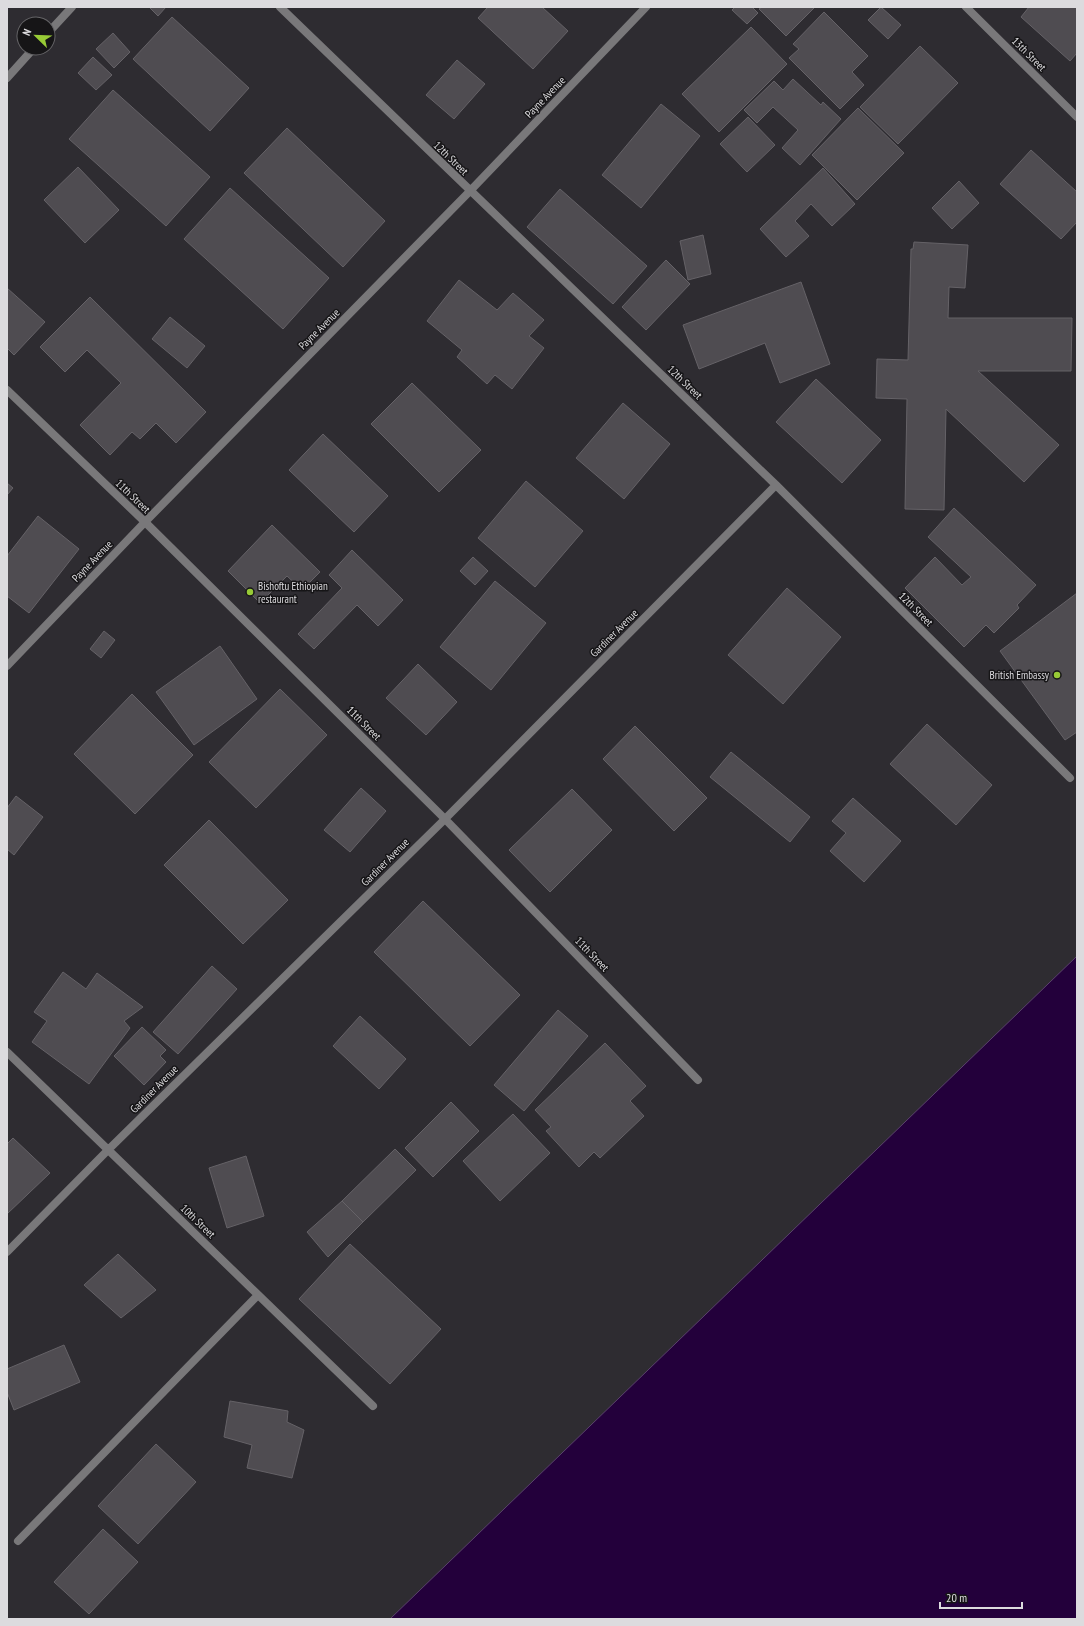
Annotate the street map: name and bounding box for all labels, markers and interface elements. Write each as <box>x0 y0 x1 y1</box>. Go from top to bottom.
north arrow <box>16 16 56 56</box>
text: N <box>19 27 34 38</box>
street label: 13th Street <box>1009 34 1049 74</box>
street label: Payne Avenue <box>522 73 569 121</box>
street label: 12th Street <box>431 138 471 178</box>
street label: Payne Avenue <box>296 305 343 352</box>
street label: 12th Street <box>665 362 705 402</box>
street label: 11th Street <box>113 476 153 516</box>
street label: Payne Avenue <box>69 537 116 585</box>
place label: Bishoftu Ethiopian restaurant <box>258 579 328 606</box>
marker: Bishoftu Ethiopian restaurant <box>245 587 255 597</box>
street label: 12th Street <box>896 589 936 629</box>
street label: Gardiner Avenue <box>587 606 641 660</box>
place label: British Embassy <box>989 668 1050 682</box>
marker: British Embassy <box>1052 670 1062 680</box>
street label: 11th Street <box>344 703 384 743</box>
street label: Gardiner Avenue <box>358 835 412 889</box>
street label: 11th Street <box>572 934 612 974</box>
street label: Gardiner Avenue <box>127 1062 181 1116</box>
street label: 10th Street <box>178 1201 218 1241</box>
scale bar <box>940 1584 1022 1610</box>
text: 20 m <box>946 1590 967 1605</box>

